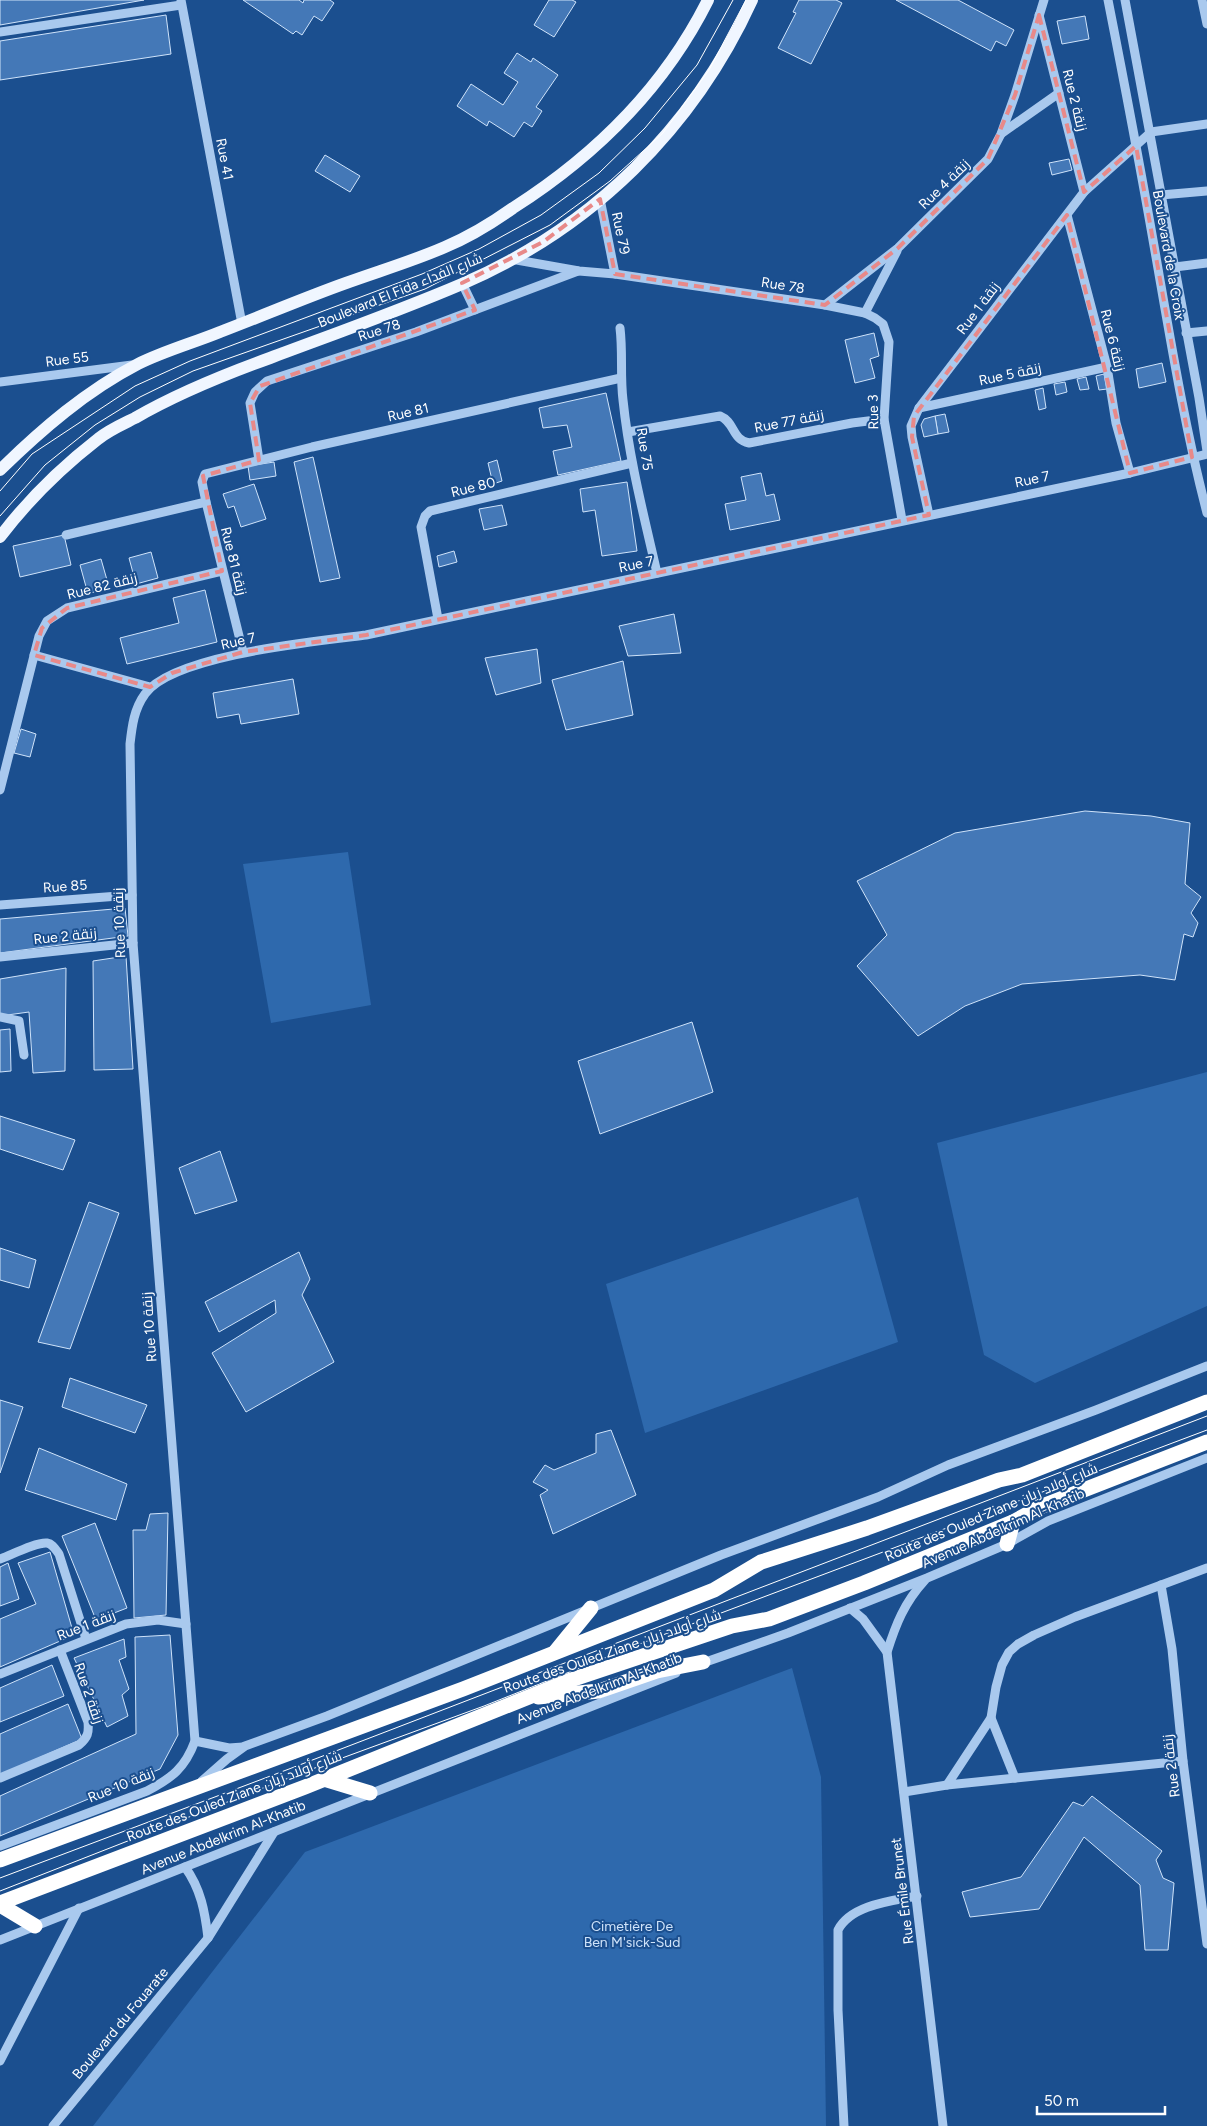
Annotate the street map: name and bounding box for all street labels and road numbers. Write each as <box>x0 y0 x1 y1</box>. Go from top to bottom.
street label: Rue 2 زنقة <box>1059 67 1090 133</box>
street label: Rue 41 <box>212 137 237 181</box>
street label: Rue 4 زنقة <box>915 156 973 213</box>
street label: Boulevard de la Croix <box>1149 189 1188 322</box>
street label: Rue 79 <box>608 210 633 256</box>
street label: Boulevard El Fida شارع الفداء <box>315 250 485 331</box>
street label: Rue 78 <box>760 274 806 297</box>
street label: Rue 1 زنقة <box>953 279 1004 338</box>
street label: Rue 6 زنقة <box>1097 307 1128 373</box>
street label: Rue 78 <box>356 316 403 345</box>
street label: Rue 55 <box>44 348 90 371</box>
street label: Rue 5 زنقة <box>977 360 1043 389</box>
street label: Rue 3 <box>865 394 882 430</box>
street label: Rue 81 <box>386 399 431 426</box>
street label: Rue 77 زنقة <box>753 406 825 437</box>
street label: Rue 75 <box>633 426 656 472</box>
street label: Rue 7 <box>1013 467 1052 491</box>
street label: Rue 80 <box>449 474 497 501</box>
street label: Rue 81 زنقة <box>217 525 250 597</box>
street label: Rue 7 <box>617 552 656 576</box>
street label: Rue 82 زنقة <box>65 570 139 603</box>
street label: Rue 7 <box>219 629 258 654</box>
street label: Rue 85 <box>42 876 88 897</box>
street label: Rue 10 زنقة <box>110 888 129 958</box>
street label: Rue 2 زنقة <box>33 925 97 948</box>
street label: Rue 10 زنقة <box>139 1291 160 1363</box>
street label: Route des Ouled Ziane شارع أولاد زيان <box>882 1459 1100 1565</box>
street label: Avenue Abdelkrim Al-Khatib <box>919 1485 1087 1572</box>
street label: Route des Ouled Ziane شارع أولاد زيان <box>501 1605 723 1697</box>
street label: Rue 1 زنقة <box>54 1607 118 1644</box>
street label: Avenue Abdelkrim Al-Khatib <box>514 1649 684 1728</box>
street label: Rue 2 زنقة <box>70 1660 107 1726</box>
street label: Rue 2 زنقة <box>1159 1733 1184 1798</box>
street label: Route des Ouled Ziane شارع أولاد زيان <box>124 1746 344 1846</box>
street label: Rue 10 زنقة <box>85 1764 157 1807</box>
street label: Avenue Abdelkrim Al-Khatib <box>138 1797 308 1878</box>
street label: Rue Émile Brunet <box>888 1837 917 1945</box>
street label: Boulevard du Fouarate <box>69 1964 172 2083</box>

